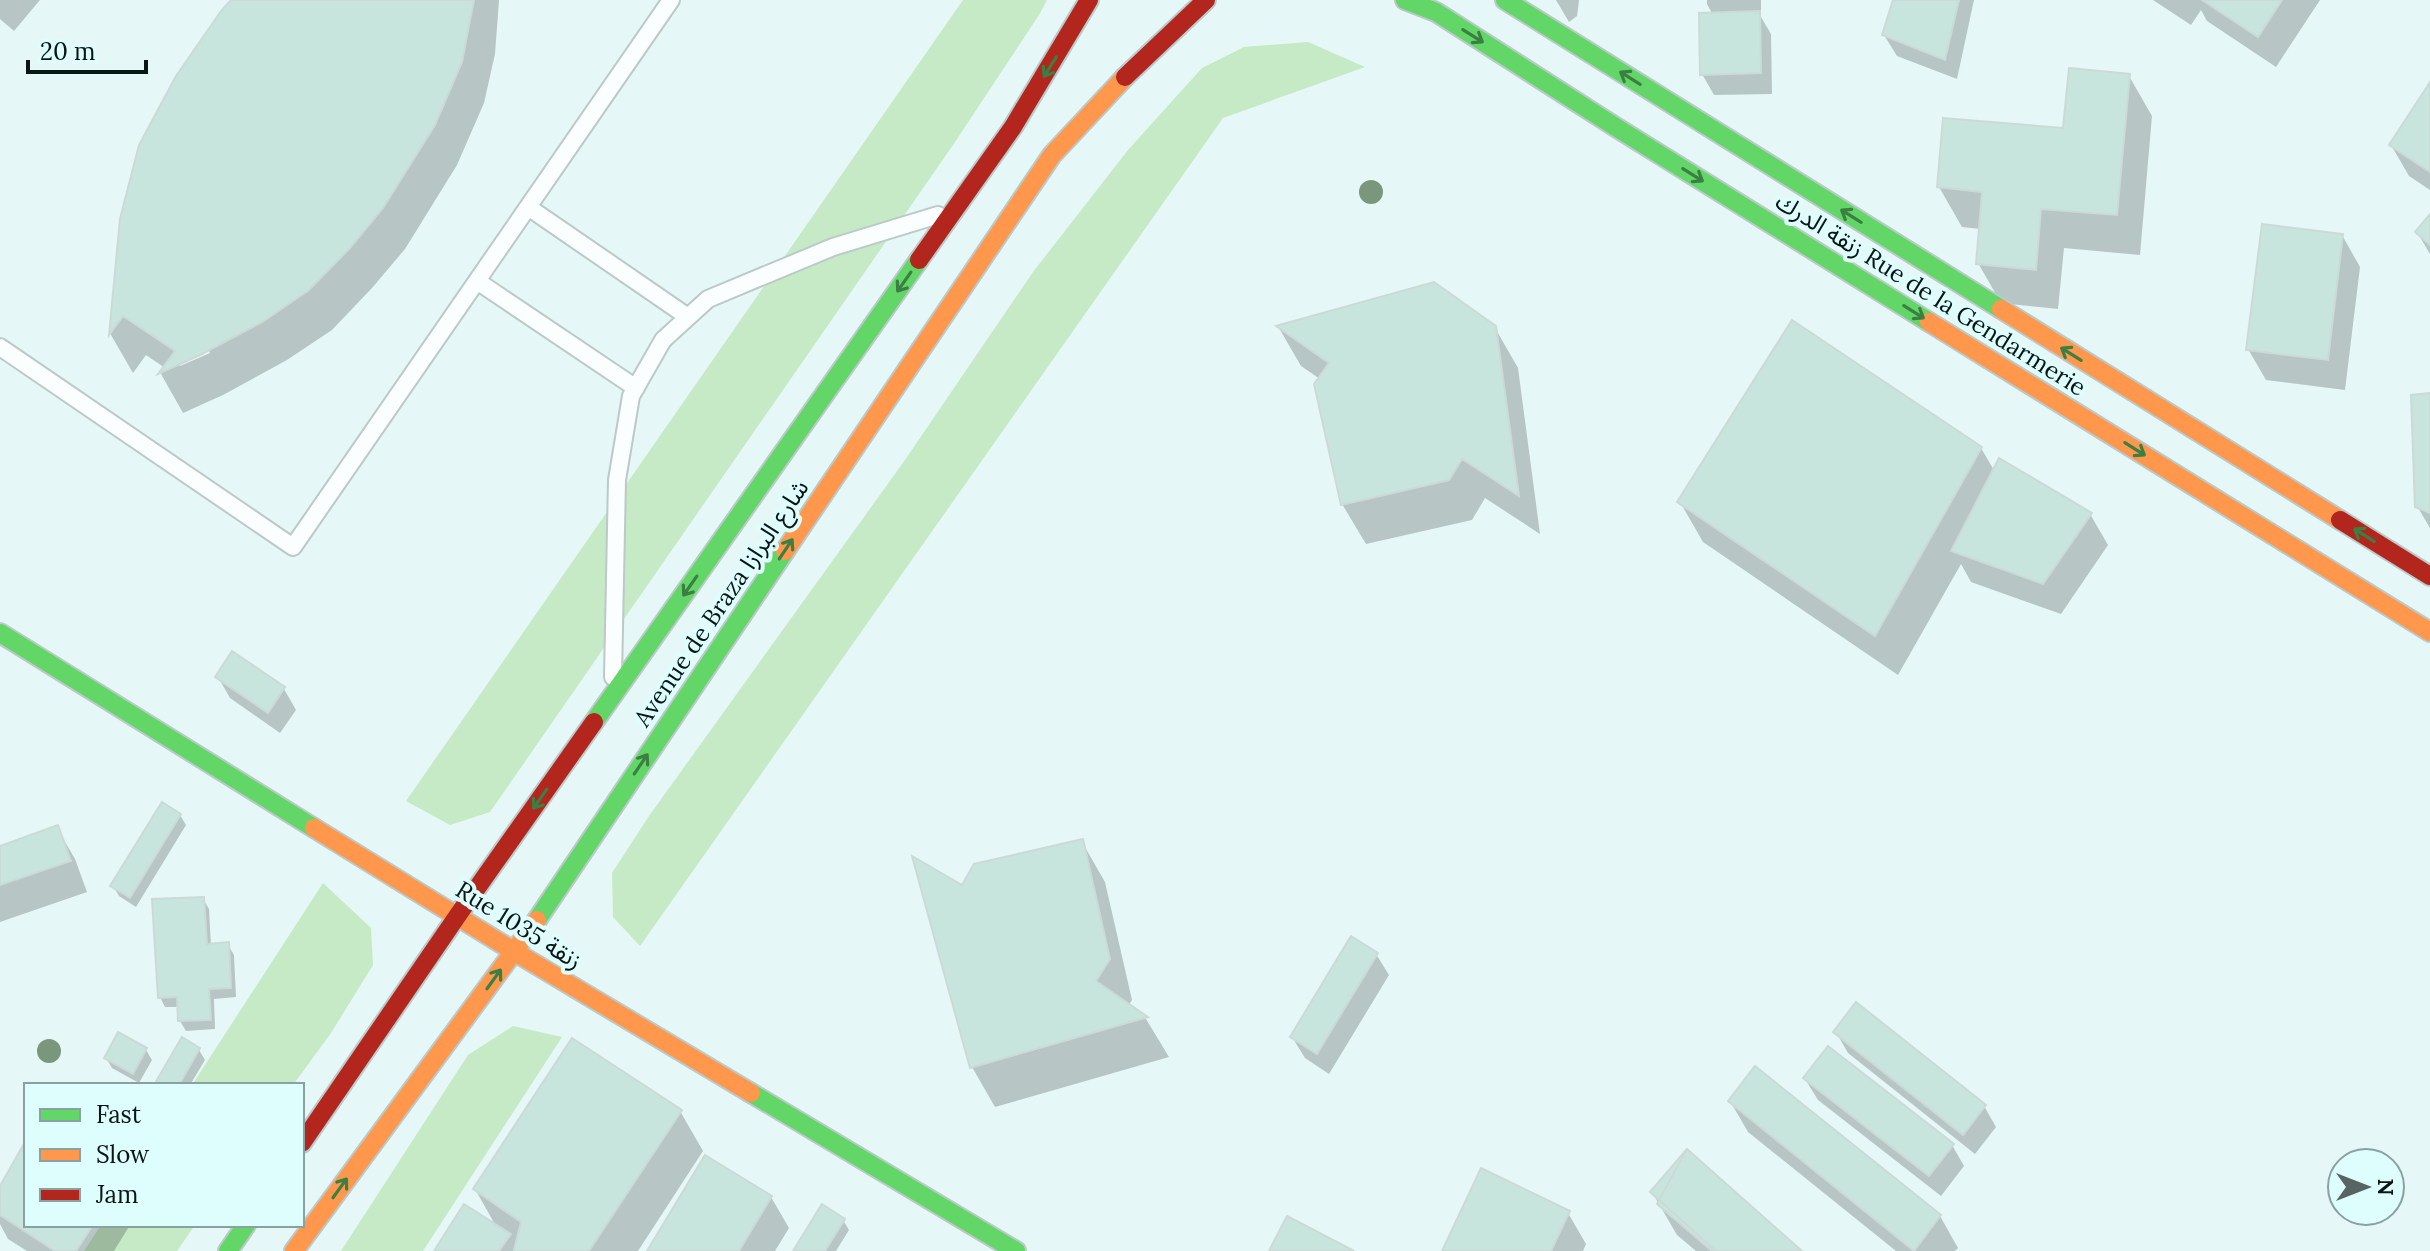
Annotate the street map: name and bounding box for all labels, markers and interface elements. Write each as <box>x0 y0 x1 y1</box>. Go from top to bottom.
scale bar <box>28 24 146 74</box>
one-way arrow <box>1462 27 1484 44</box>
text: 20 m <box>40 36 96 67</box>
one-way arrow <box>1042 55 1058 78</box>
one-way arrow <box>1619 70 1642 86</box>
one-way arrow <box>1681 167 1704 183</box>
street label: زنقة الدرك Rue de la Gendarmerie <box>1770 185 2092 403</box>
one-way arrow <box>1840 208 1863 224</box>
one-way arrow <box>896 271 912 293</box>
one-way arrow <box>1902 304 1925 320</box>
one-way arrow <box>2060 345 2083 361</box>
one-way arrow <box>2123 441 2146 457</box>
street label: Avenue de Braza شارع البرازا <box>626 473 817 734</box>
one-way arrow <box>2353 527 2375 544</box>
one-way arrow <box>778 538 795 560</box>
one-way arrow <box>682 575 698 597</box>
one-way arrow <box>633 754 649 776</box>
one-way arrow <box>532 787 548 809</box>
street label: Rue 1035 زنقة <box>450 874 588 976</box>
one-way arrow <box>486 969 503 990</box>
legend <box>24 1083 304 1227</box>
text: Fast <box>96 1099 142 1130</box>
text: Slow <box>96 1139 150 1170</box>
north arrow <box>2326 1147 2406 1227</box>
one-way arrow <box>331 1178 348 1199</box>
text: N <box>2372 1178 2400 1196</box>
text: Jam <box>95 1179 138 1210</box>

